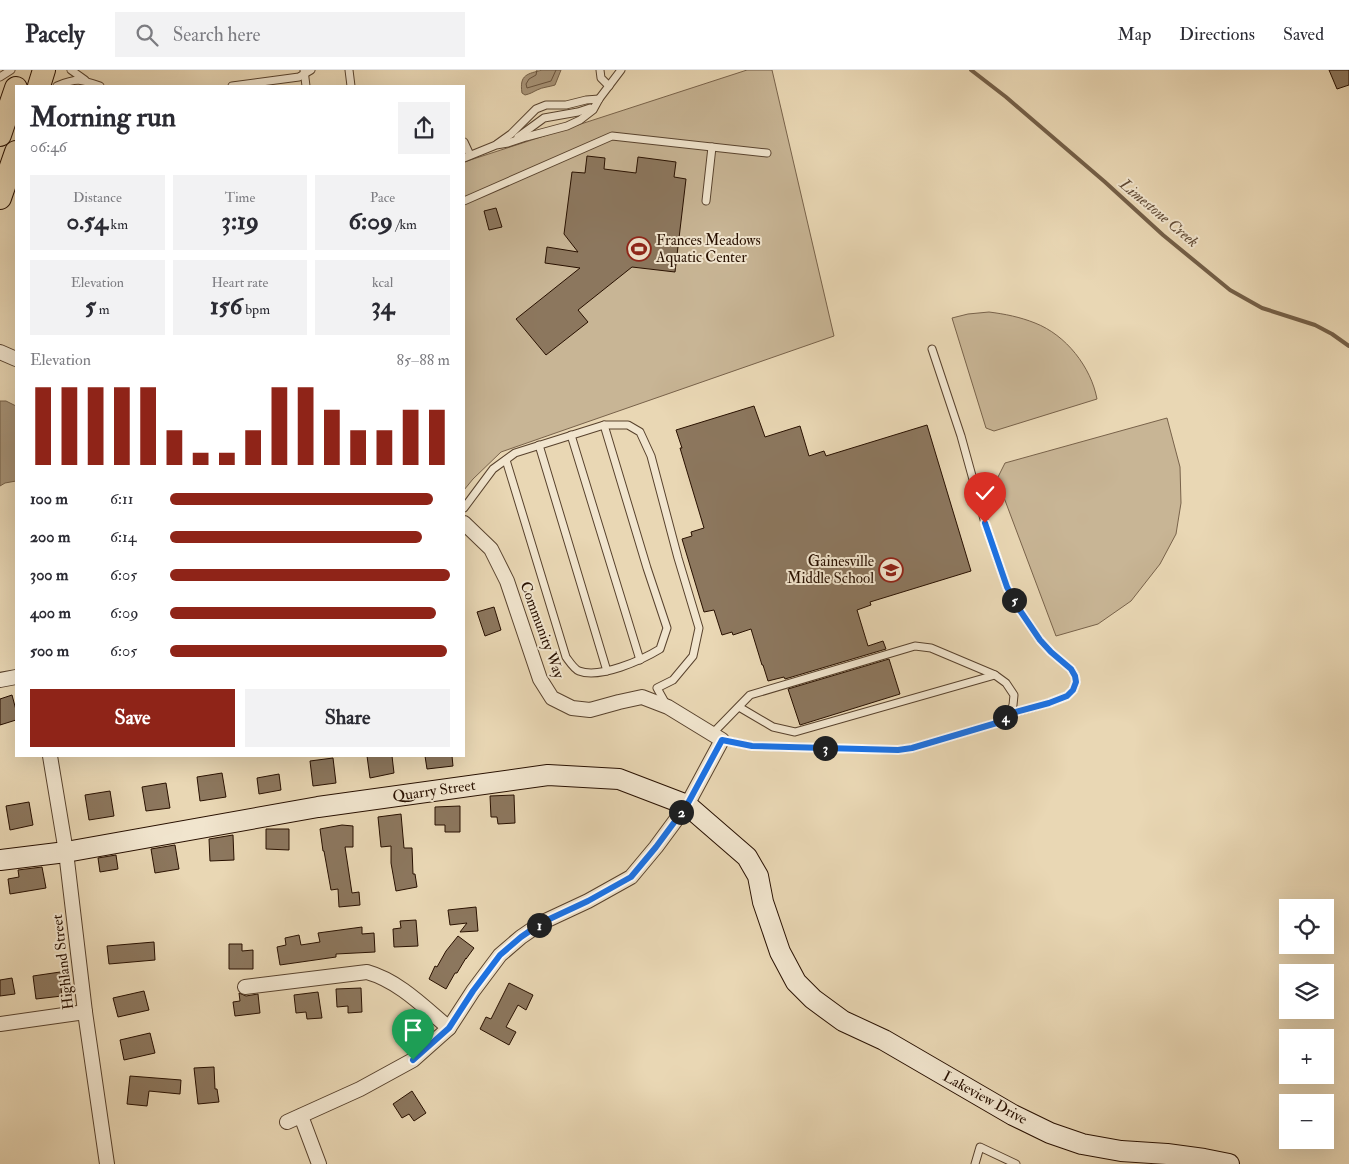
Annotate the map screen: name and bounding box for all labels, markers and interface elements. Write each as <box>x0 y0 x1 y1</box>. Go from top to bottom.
search box <box>115 12 465 57</box>
text: Pacely <box>25 19 85 50</box>
icon: search <box>133 21 161 49</box>
text: Search here <box>173 23 261 47</box>
text: Map <box>1118 23 1151 46</box>
text: Directions <box>1179 23 1255 46</box>
text: Saved <box>1283 23 1324 46</box>
text: Morning run <box>30 100 176 135</box>
button: share <box>398 102 450 154</box>
text: 06:46 <box>30 137 67 157</box>
water label: Limestone Creek <box>1115 174 1203 252</box>
text: Distance <box>73 189 122 206</box>
text: Time <box>225 189 255 206</box>
text: Pace <box>370 189 395 206</box>
text: 0.54 <box>67 206 108 237</box>
text: 3:19 <box>221 206 259 237</box>
text: 6:09 <box>348 206 393 237</box>
text: km <box>108 216 128 233</box>
text: /km <box>393 216 417 233</box>
place label: Frances Meadows Aquatic Center <box>655 231 761 267</box>
sports icon: Frances Meadows Aquatic Center <box>626 236 652 262</box>
text: Elevation <box>71 274 124 291</box>
text: Heart rate <box>211 274 268 291</box>
text: kcal <box>372 274 393 291</box>
text: 5 <box>85 291 96 322</box>
text: 156 <box>210 291 242 322</box>
text: 34 <box>371 291 394 322</box>
text: m <box>96 301 110 318</box>
text: bpm <box>242 301 270 318</box>
text: Elevation <box>30 350 91 370</box>
text: 85–88 m <box>397 350 450 370</box>
pin <box>964 472 1006 523</box>
icon: check <box>971 479 999 507</box>
text: 100 m <box>30 489 68 509</box>
text: 6:11 <box>110 489 133 509</box>
text: 200 m <box>30 527 70 547</box>
text: 6:14 <box>110 527 136 547</box>
place label: Gainesville Middle School <box>787 552 874 588</box>
school or university icon: Gainesville Middle School <box>878 557 904 583</box>
text: 300 m <box>30 565 68 585</box>
text: 6:05 <box>110 565 137 585</box>
street label: Community Way <box>516 579 568 682</box>
pin: 5 <box>1002 588 1026 612</box>
text: 5 <box>1011 592 1018 609</box>
text: 400 m <box>30 603 71 623</box>
text: 6:09 <box>110 603 138 623</box>
text: 500 m <box>30 641 69 661</box>
text: 6:05 <box>110 641 137 661</box>
button: Save <box>30 689 235 747</box>
button: Share <box>245 689 450 747</box>
pin: 4 <box>992 704 1018 730</box>
text: 4 <box>1002 709 1009 726</box>
pin: 3 <box>812 736 838 760</box>
text: 3 <box>823 740 828 757</box>
street label: Quarry Street <box>391 776 477 806</box>
pin: 2 <box>668 800 694 824</box>
text: 2 <box>678 804 685 821</box>
map controls <box>1279 899 1334 1149</box>
button: locate <box>1279 899 1334 954</box>
pin: 1 <box>526 912 552 938</box>
street label: Highland Street <box>48 913 78 1011</box>
text: 1 <box>537 917 542 934</box>
button: layers <box>1279 964 1334 1019</box>
pin <box>392 1009 434 1060</box>
icon: arrive <box>399 1016 427 1044</box>
button: + <box>1279 1029 1334 1084</box>
street label: Lakeview Drive <box>939 1067 1031 1129</box>
button: − <box>1279 1094 1334 1149</box>

